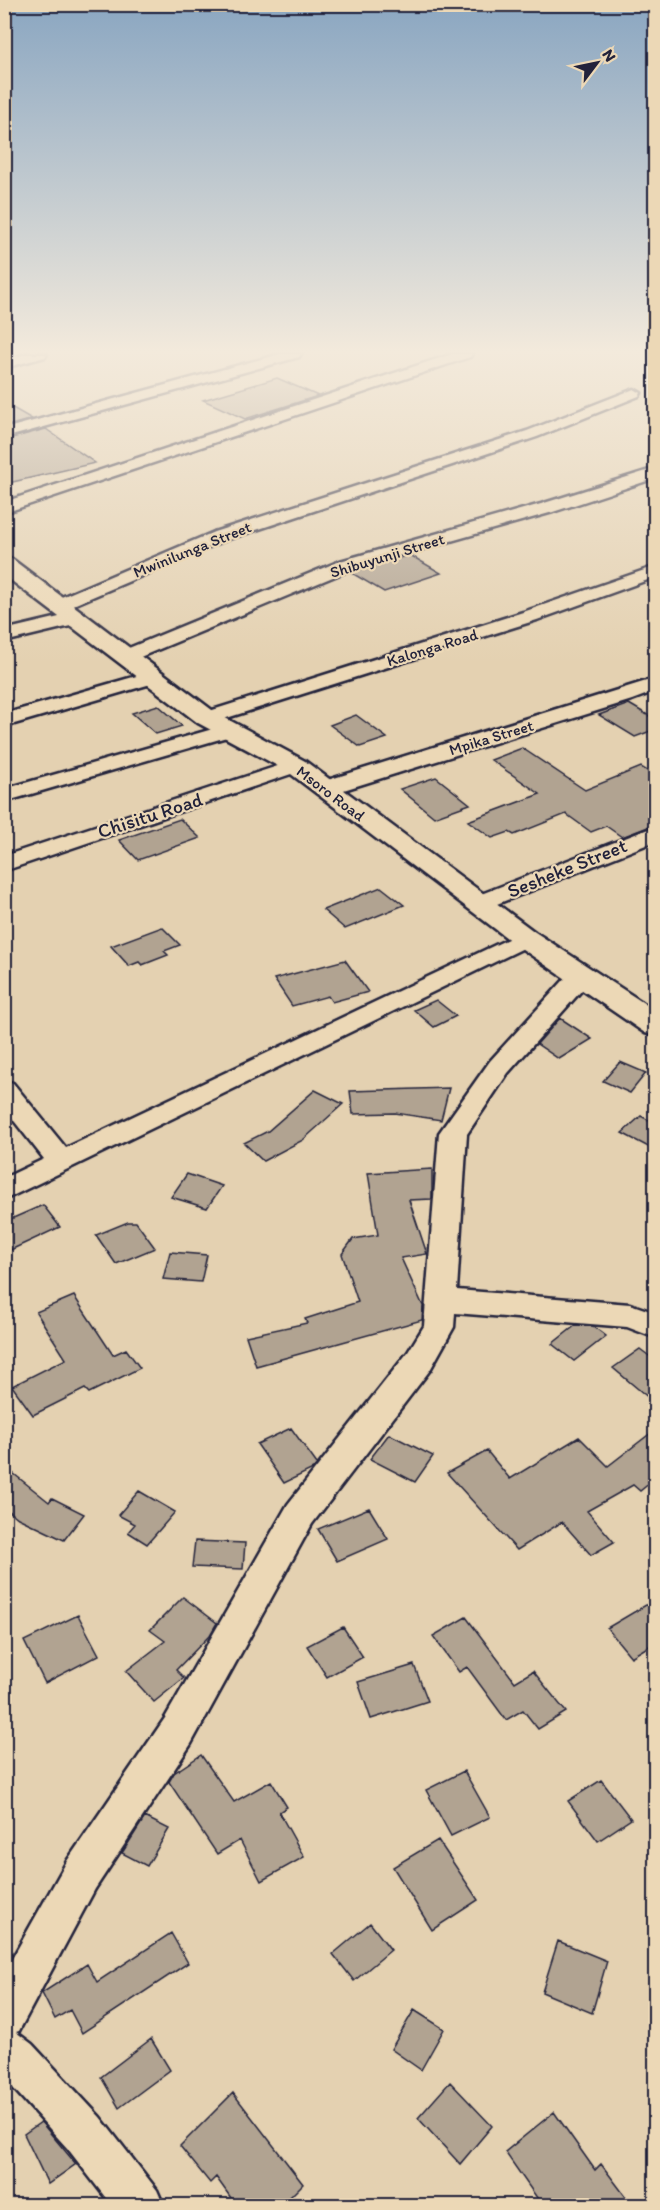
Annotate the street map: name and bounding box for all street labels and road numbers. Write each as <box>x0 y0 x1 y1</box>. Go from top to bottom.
street label: Mwinilunga Street <box>130 517 254 582</box>
street label: Shibuyunji Street <box>328 529 447 582</box>
street label: Kalonga Road <box>384 625 480 670</box>
street label: Mpika Street <box>447 716 536 759</box>
street label: Msoro Road <box>293 762 369 825</box>
street label: Chisitu Road <box>94 787 206 843</box>
street label: Sesheke Street <box>504 833 630 903</box>

